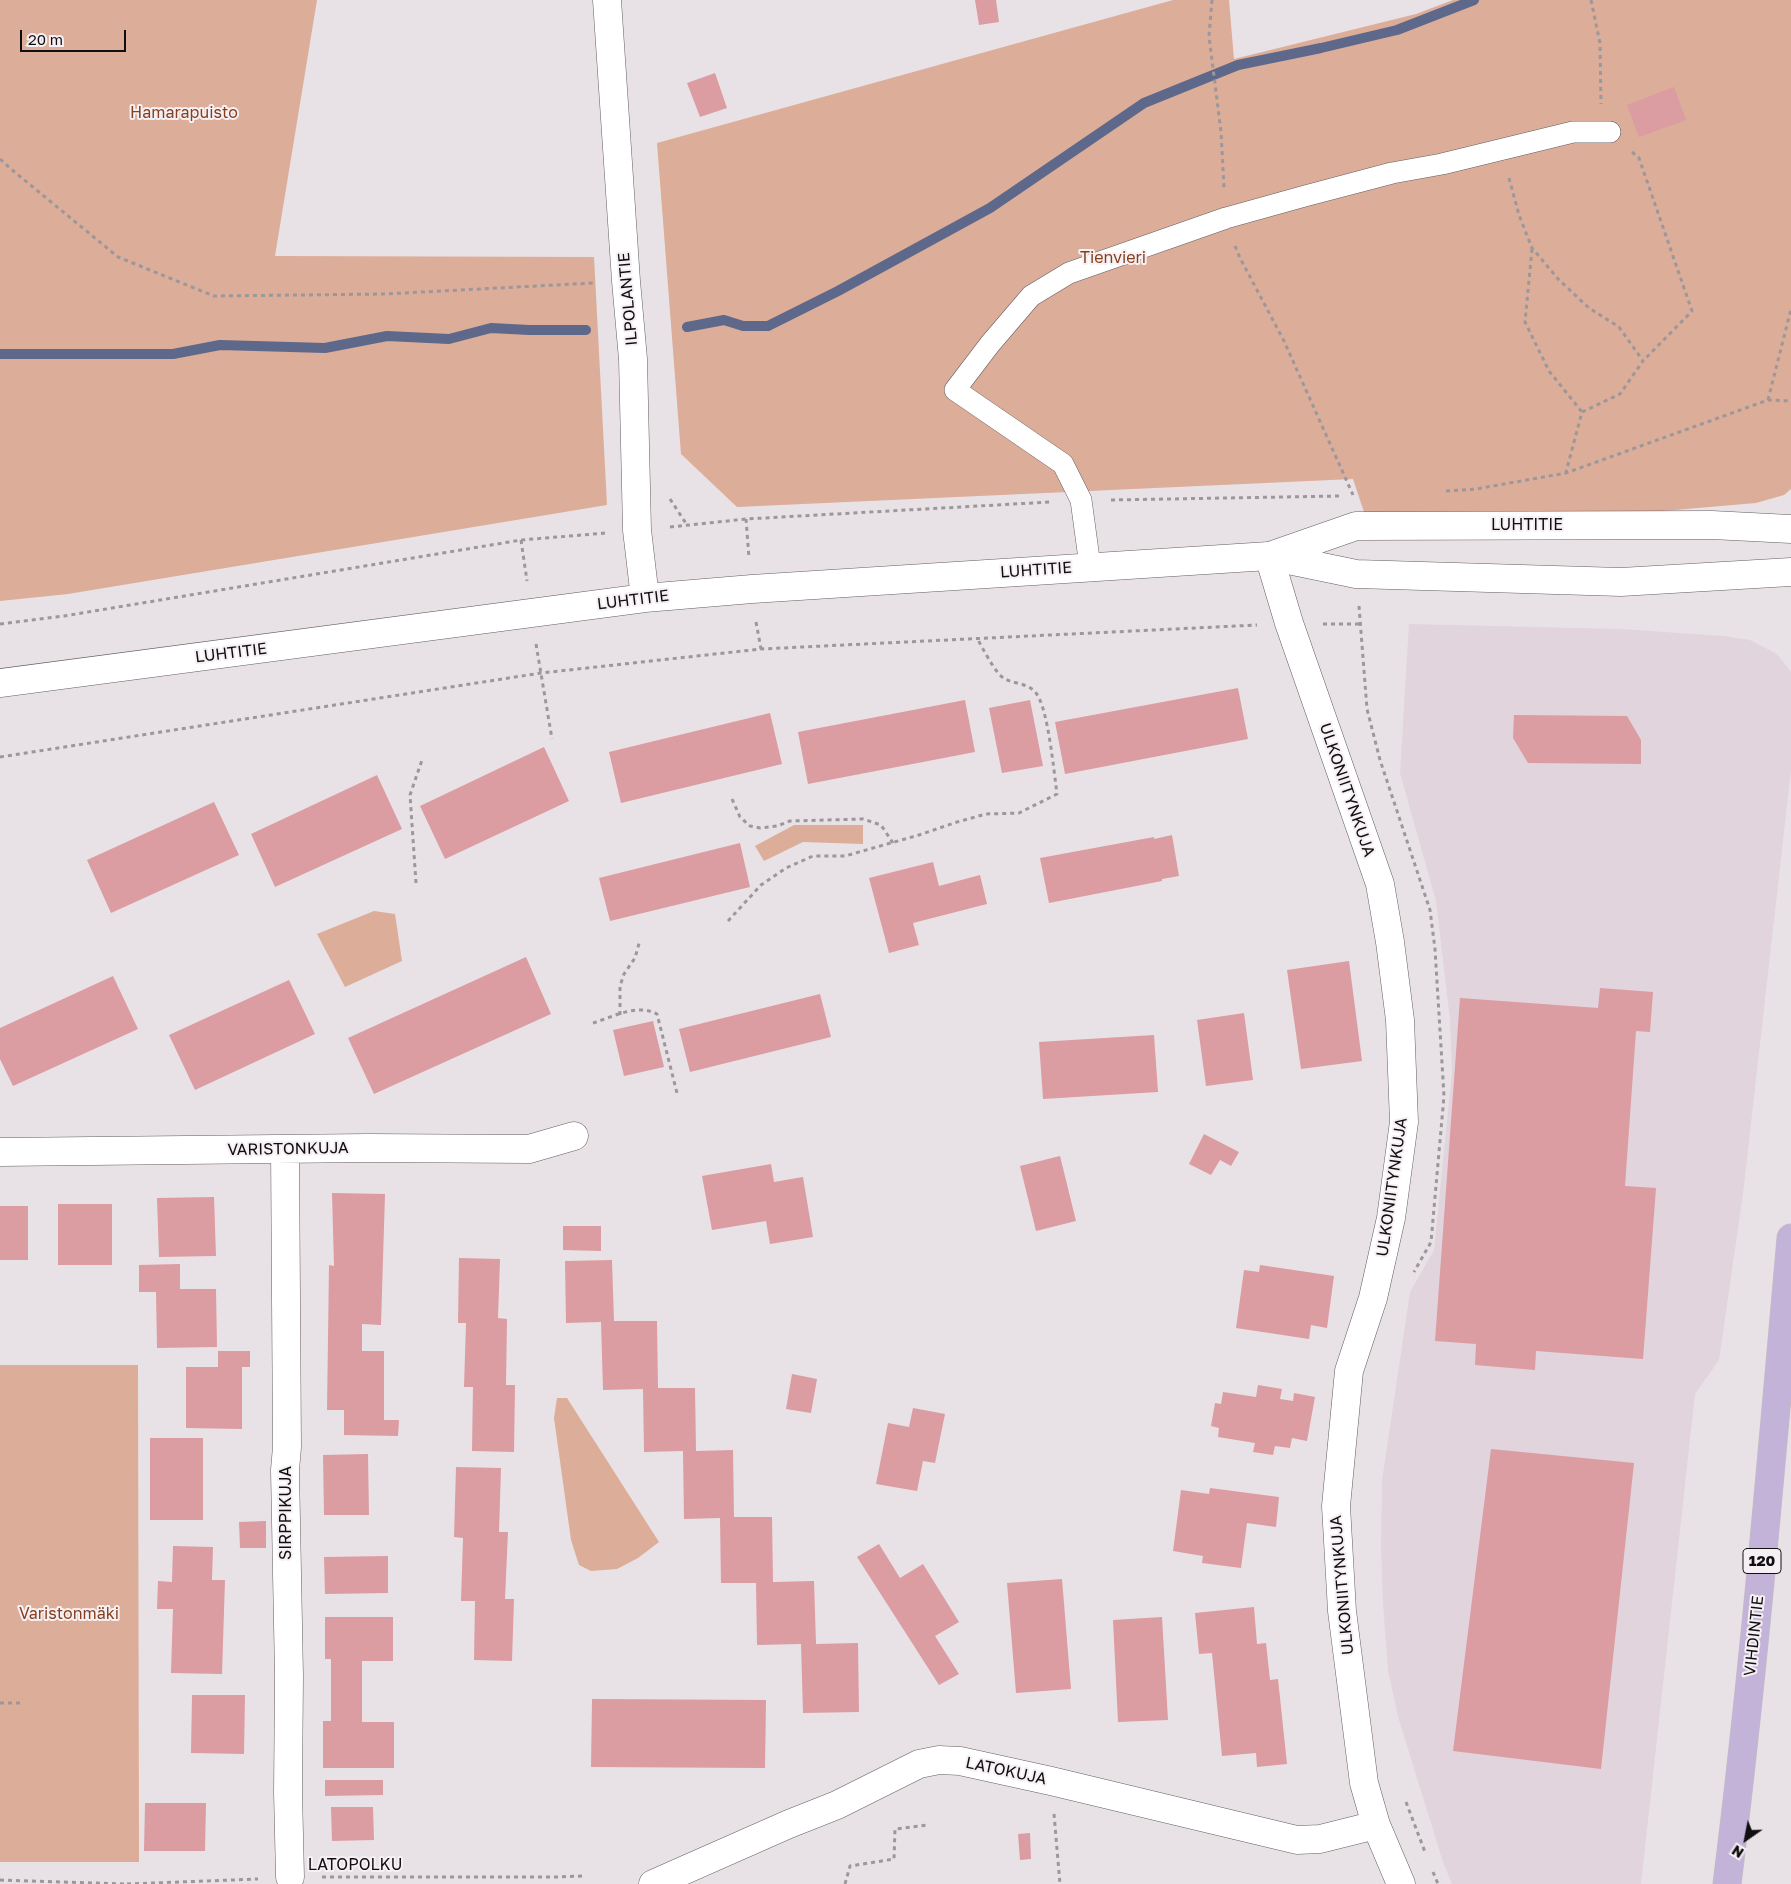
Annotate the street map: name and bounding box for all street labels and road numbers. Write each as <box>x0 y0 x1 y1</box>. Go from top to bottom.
street label: ILPOLANTIE <box>614 252 642 346</box>
street label: LUHTITIE <box>1491 515 1563 535</box>
street label: LUHTITIE <box>999 558 1073 582</box>
street label: LUHTITIE <box>596 586 670 614</box>
street label: LUHTITIE <box>194 639 268 667</box>
street label: ULKONIITYNKUJA <box>1315 721 1379 859</box>
street label: ULKONIITYNKUJA <box>1373 1116 1411 1258</box>
street label: VARISTONKUJA <box>227 1138 349 1160</box>
street label: SIRPPIKUJA <box>276 1466 296 1560</box>
street label: ULKONIITYNKUJA <box>1326 1514 1358 1656</box>
road number: 120 <box>1743 1548 1781 1574</box>
street label: VIHDINTIE <box>1740 1595 1768 1677</box>
street label: LATOKUJA <box>964 1753 1048 1789</box>
street label: LATOPOLKU <box>308 1855 402 1875</box>

